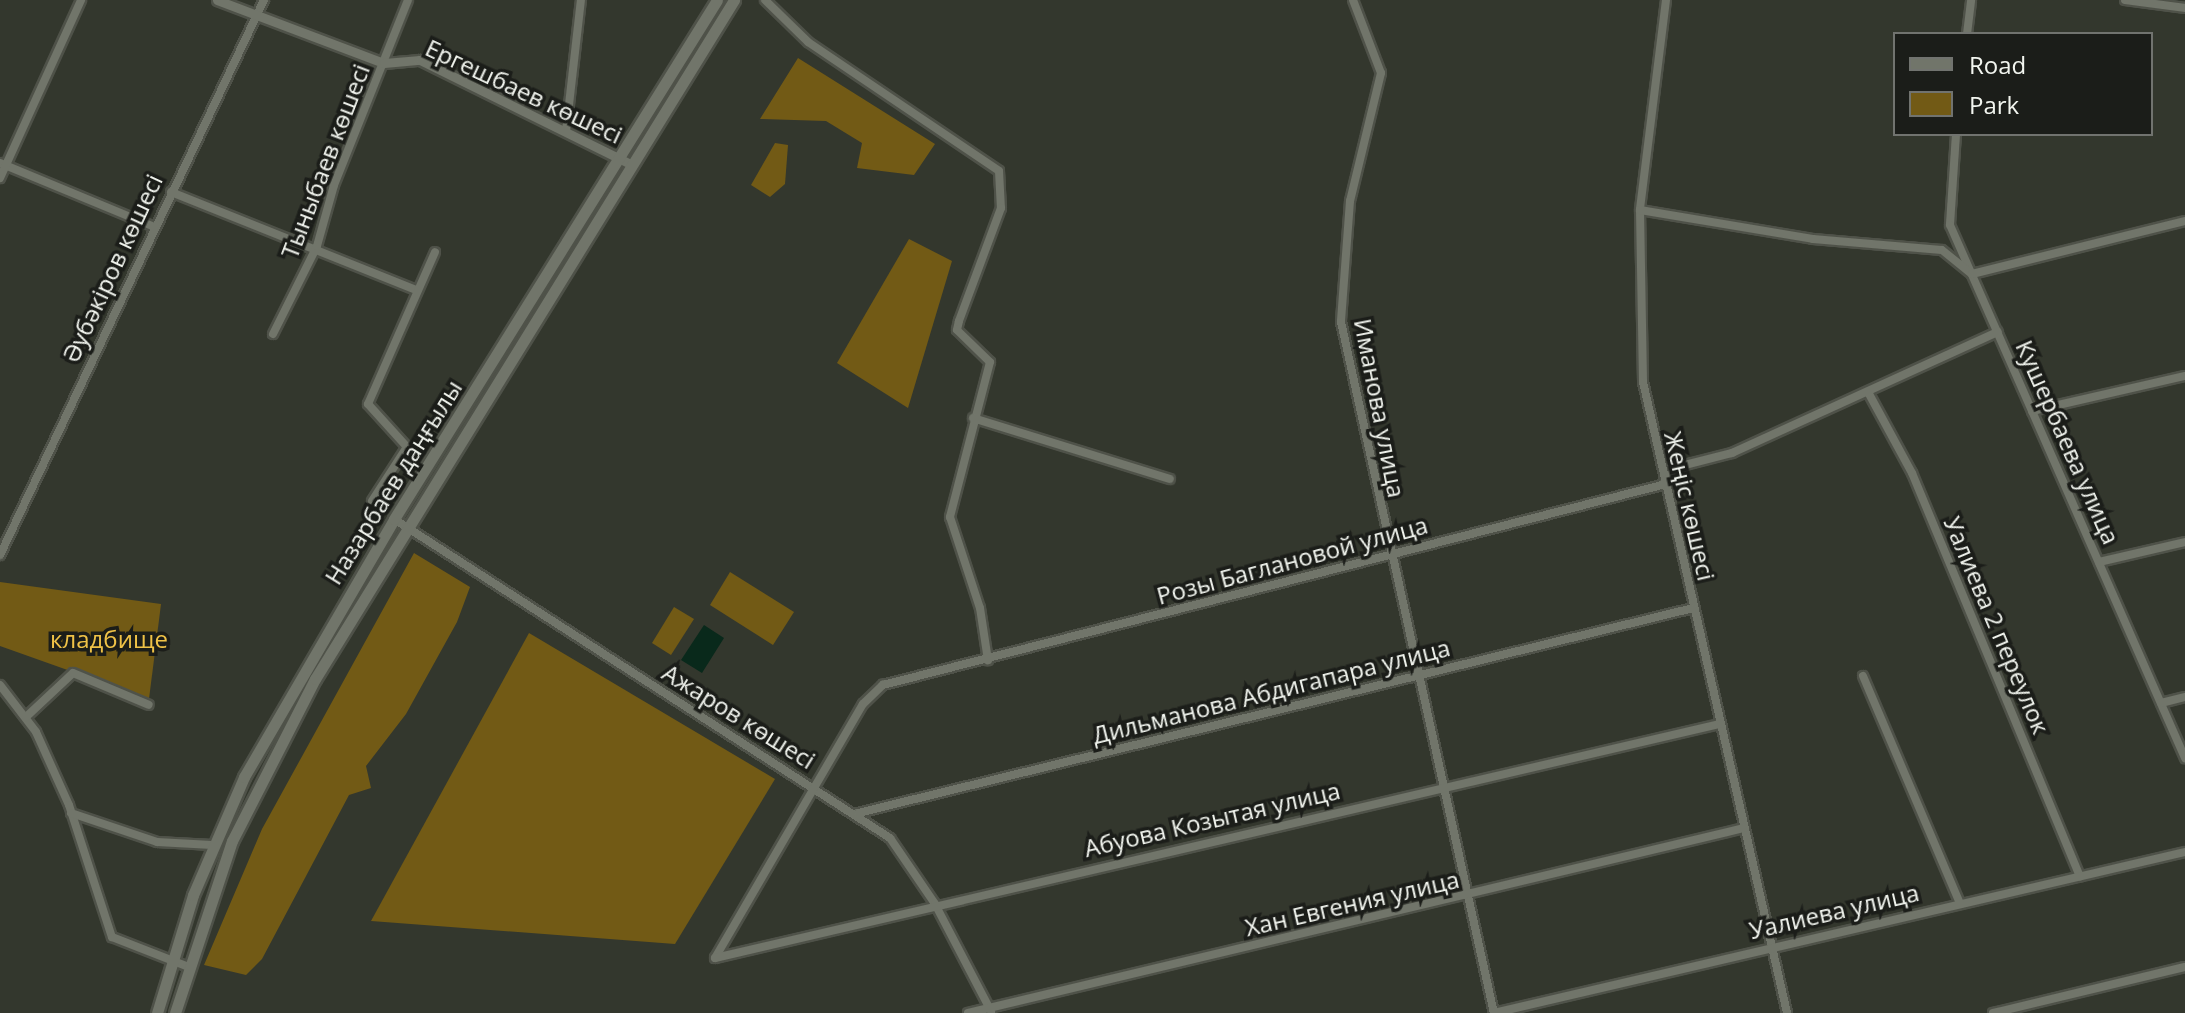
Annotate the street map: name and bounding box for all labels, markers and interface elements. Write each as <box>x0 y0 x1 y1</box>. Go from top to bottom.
legend <box>1893 32 2153 136</box>
street label: Ергешбаев көшесі <box>421 33 627 149</box>
text: Road <box>1969 48 2026 81</box>
street label: Тыныбаев көшесі <box>275 60 375 262</box>
text: Park <box>1969 88 2019 121</box>
street label: Әубәкіров көшесі <box>56 169 168 367</box>
street label: Иманова улица <box>1349 316 1411 500</box>
street label: Кушербаева улица <box>2010 336 2126 548</box>
street label: Назарбаев даңғылы <box>318 375 468 589</box>
street label: Жеңіс көшесі <box>1659 429 1721 583</box>
street label: Розы Баглановой улица <box>1153 510 1431 610</box>
street label: Уалиева 2 переулок <box>1938 512 2056 738</box>
park label: кладбище <box>50 625 168 653</box>
street label: Дильманова Абдигапара улица <box>1089 633 1453 749</box>
street label: Ажаров көшесі <box>657 658 821 774</box>
street label: Абуова Козытая улица <box>1081 776 1343 862</box>
street label: Хан Евгения улица <box>1242 864 1462 942</box>
street label: Уалиева улица <box>1746 877 1922 945</box>

